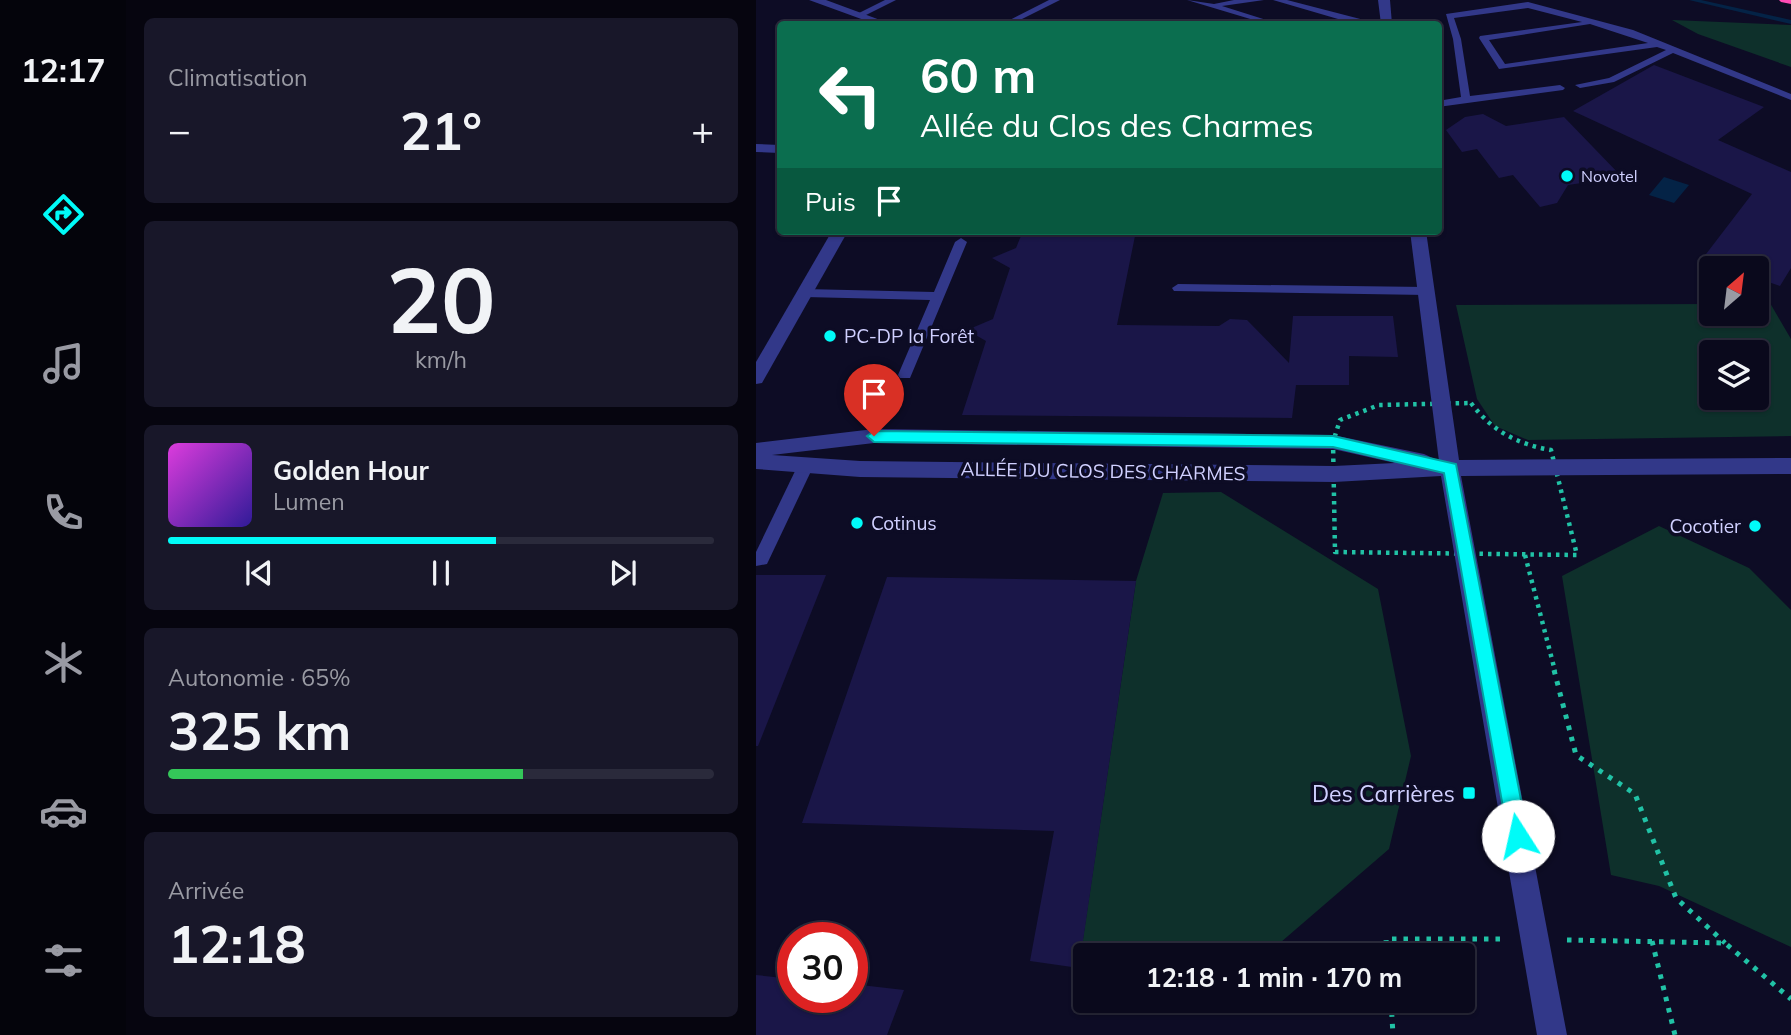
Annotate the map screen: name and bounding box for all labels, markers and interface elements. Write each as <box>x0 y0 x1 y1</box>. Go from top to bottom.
text: 60 m <box>920 44 1036 105</box>
icon: left <box>805 49 896 140</box>
text: 12:17 <box>21 50 105 90</box>
text: Climatisation <box>168 63 308 92</box>
text: 21° <box>400 98 482 163</box>
text: Allée du Clos des Charmes <box>920 105 1314 145</box>
text: − <box>168 106 191 154</box>
text: + <box>691 106 714 154</box>
place label: Novotel <box>1581 166 1637 186</box>
marker: Novotel <box>1559 168 1575 184</box>
icon: arrive <box>870 182 908 220</box>
text: Puis <box>805 185 856 218</box>
icon: directions <box>39 190 88 239</box>
text: 20 <box>386 242 496 356</box>
north arrow <box>1699 256 1769 326</box>
map controls <box>1699 256 1769 410</box>
place label: PC-DP la Forêt <box>844 324 974 348</box>
marker: PC-DP la Forêt <box>822 328 838 344</box>
icon: music <box>39 339 88 388</box>
button: layers <box>1699 340 1769 410</box>
text: km/h <box>415 345 467 374</box>
pin <box>844 364 904 436</box>
icon: arrive <box>855 375 893 413</box>
text: Golden Hour <box>273 454 429 487</box>
street label: ALLÉE DU CLOS DES CHARMES <box>960 457 1246 485</box>
text: Lumen <box>273 487 345 516</box>
icon: phone <box>39 488 88 537</box>
place label: Cotinus <box>871 511 937 535</box>
place label: Cocotier <box>1669 514 1741 538</box>
marker: Cotinus <box>849 515 865 531</box>
marker: Cocotier <box>1747 518 1763 534</box>
icon: previous <box>240 554 278 592</box>
icon: pause <box>422 554 460 592</box>
icon: next <box>604 554 642 592</box>
icon: climate <box>39 638 88 687</box>
text: Autonomie · 65% <box>168 663 351 692</box>
text: 325 km <box>168 698 351 763</box>
place label: Des Carrières <box>1312 779 1455 808</box>
marker: Des Carrières <box>1461 785 1477 801</box>
icon: car <box>39 787 88 836</box>
position arrow <box>1481 799 1555 873</box>
text: Arrivée <box>168 876 244 905</box>
text: 12:18 <box>168 911 306 976</box>
speed limit sign: 30 <box>777 922 868 1013</box>
icon: filters <box>39 936 88 985</box>
text: 12:18 · 1 min · 170 m <box>1146 961 1402 994</box>

